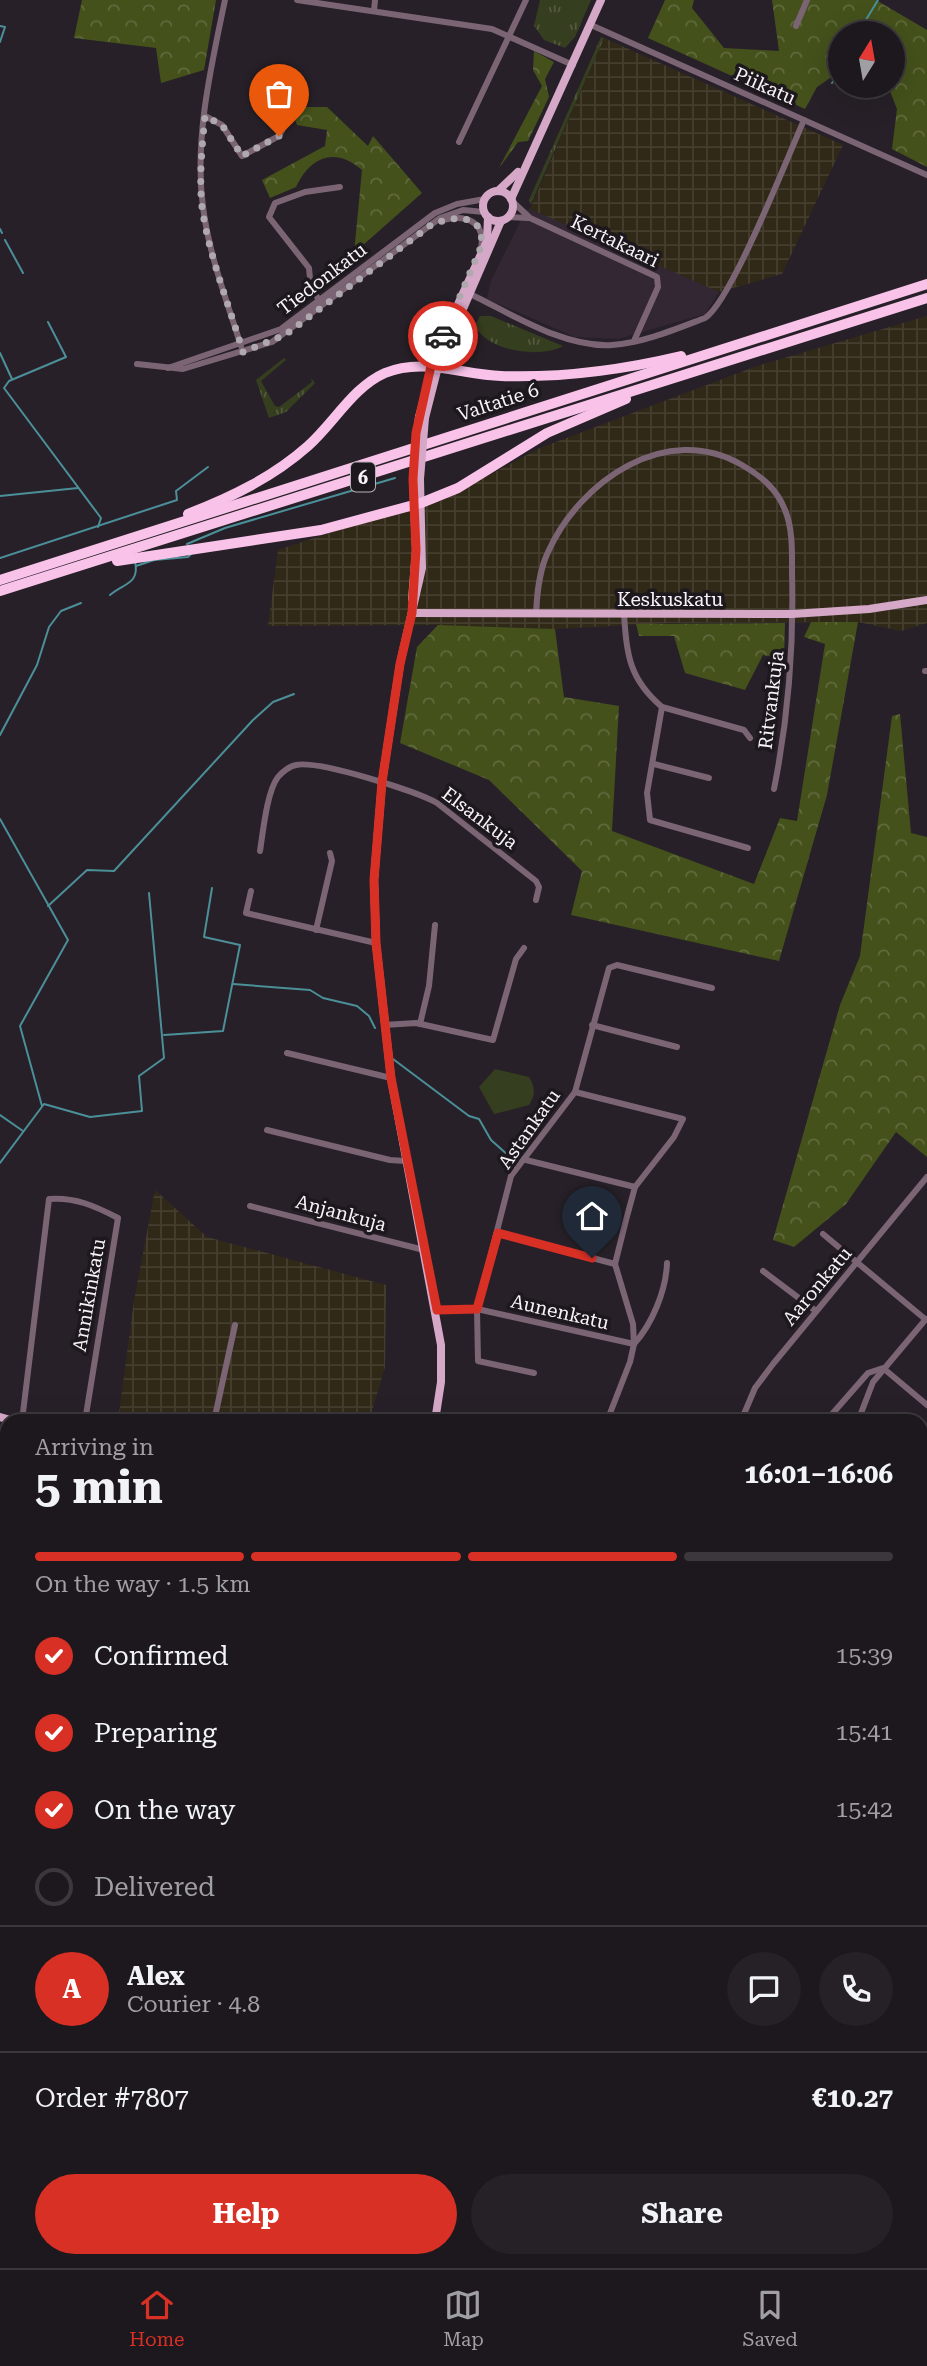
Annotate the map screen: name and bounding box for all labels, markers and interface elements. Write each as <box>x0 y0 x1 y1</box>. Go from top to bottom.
north arrow <box>828 21 905 98</box>
map controls <box>828 21 905 98</box>
street label: Piikatu <box>731 62 799 110</box>
pin <box>249 64 309 136</box>
icon: bag <box>260 75 298 113</box>
street label: Kertakaari <box>567 210 663 272</box>
street label: Tiedonkatu <box>273 238 371 320</box>
courier <box>408 301 478 371</box>
icon: car <box>424 317 462 355</box>
street label: Valtatie 6 <box>454 378 542 426</box>
road number: 6 <box>351 462 375 491</box>
street label: Keskuskatu <box>617 588 723 611</box>
street label: Ritvankuja <box>754 649 789 751</box>
street label: Elsankuja <box>438 782 523 854</box>
street label: Astankatu <box>493 1085 565 1173</box>
pin <box>562 1186 622 1258</box>
street label: Anjankuja <box>293 1190 390 1236</box>
icon: home <box>573 1197 611 1235</box>
street label: Annikinkatu <box>68 1237 110 1353</box>
street label: Aaronkatu <box>778 1242 856 1330</box>
street label: Aunenkatu <box>509 1290 611 1334</box>
text: Arriving in <box>35 1434 154 1461</box>
text: 16:01–16:06 <box>744 1459 893 1489</box>
text: 5 min <box>35 1460 163 1514</box>
text: On the way · 1.5 km <box>35 1571 250 1598</box>
icon: check <box>35 1637 73 1675</box>
text: Confirmed <box>94 1641 229 1671</box>
text: 15:39 <box>836 1642 893 1669</box>
icon: check <box>35 1714 73 1752</box>
text: Preparing <box>94 1718 217 1748</box>
text: 15:41 <box>836 1719 893 1746</box>
icon: check <box>35 1791 73 1829</box>
text: On the way <box>94 1795 235 1825</box>
text: 15:42 <box>836 1796 893 1823</box>
text: Delivered <box>94 1872 215 1902</box>
button: chat <box>727 1952 801 2026</box>
button: phone <box>819 1952 893 2026</box>
text: Alex <box>127 1961 185 1991</box>
text: A <box>63 1974 81 2004</box>
text: Courier · 4.8 <box>127 1991 260 2018</box>
text: Order #7807 <box>35 2083 189 2113</box>
text: €10.27 <box>812 2083 893 2113</box>
button: Help <box>35 2174 457 2254</box>
button: Share <box>471 2174 893 2254</box>
tab: Home <box>129 2286 184 2351</box>
tab: Map <box>443 2286 484 2351</box>
tab: Saved <box>743 2286 798 2351</box>

